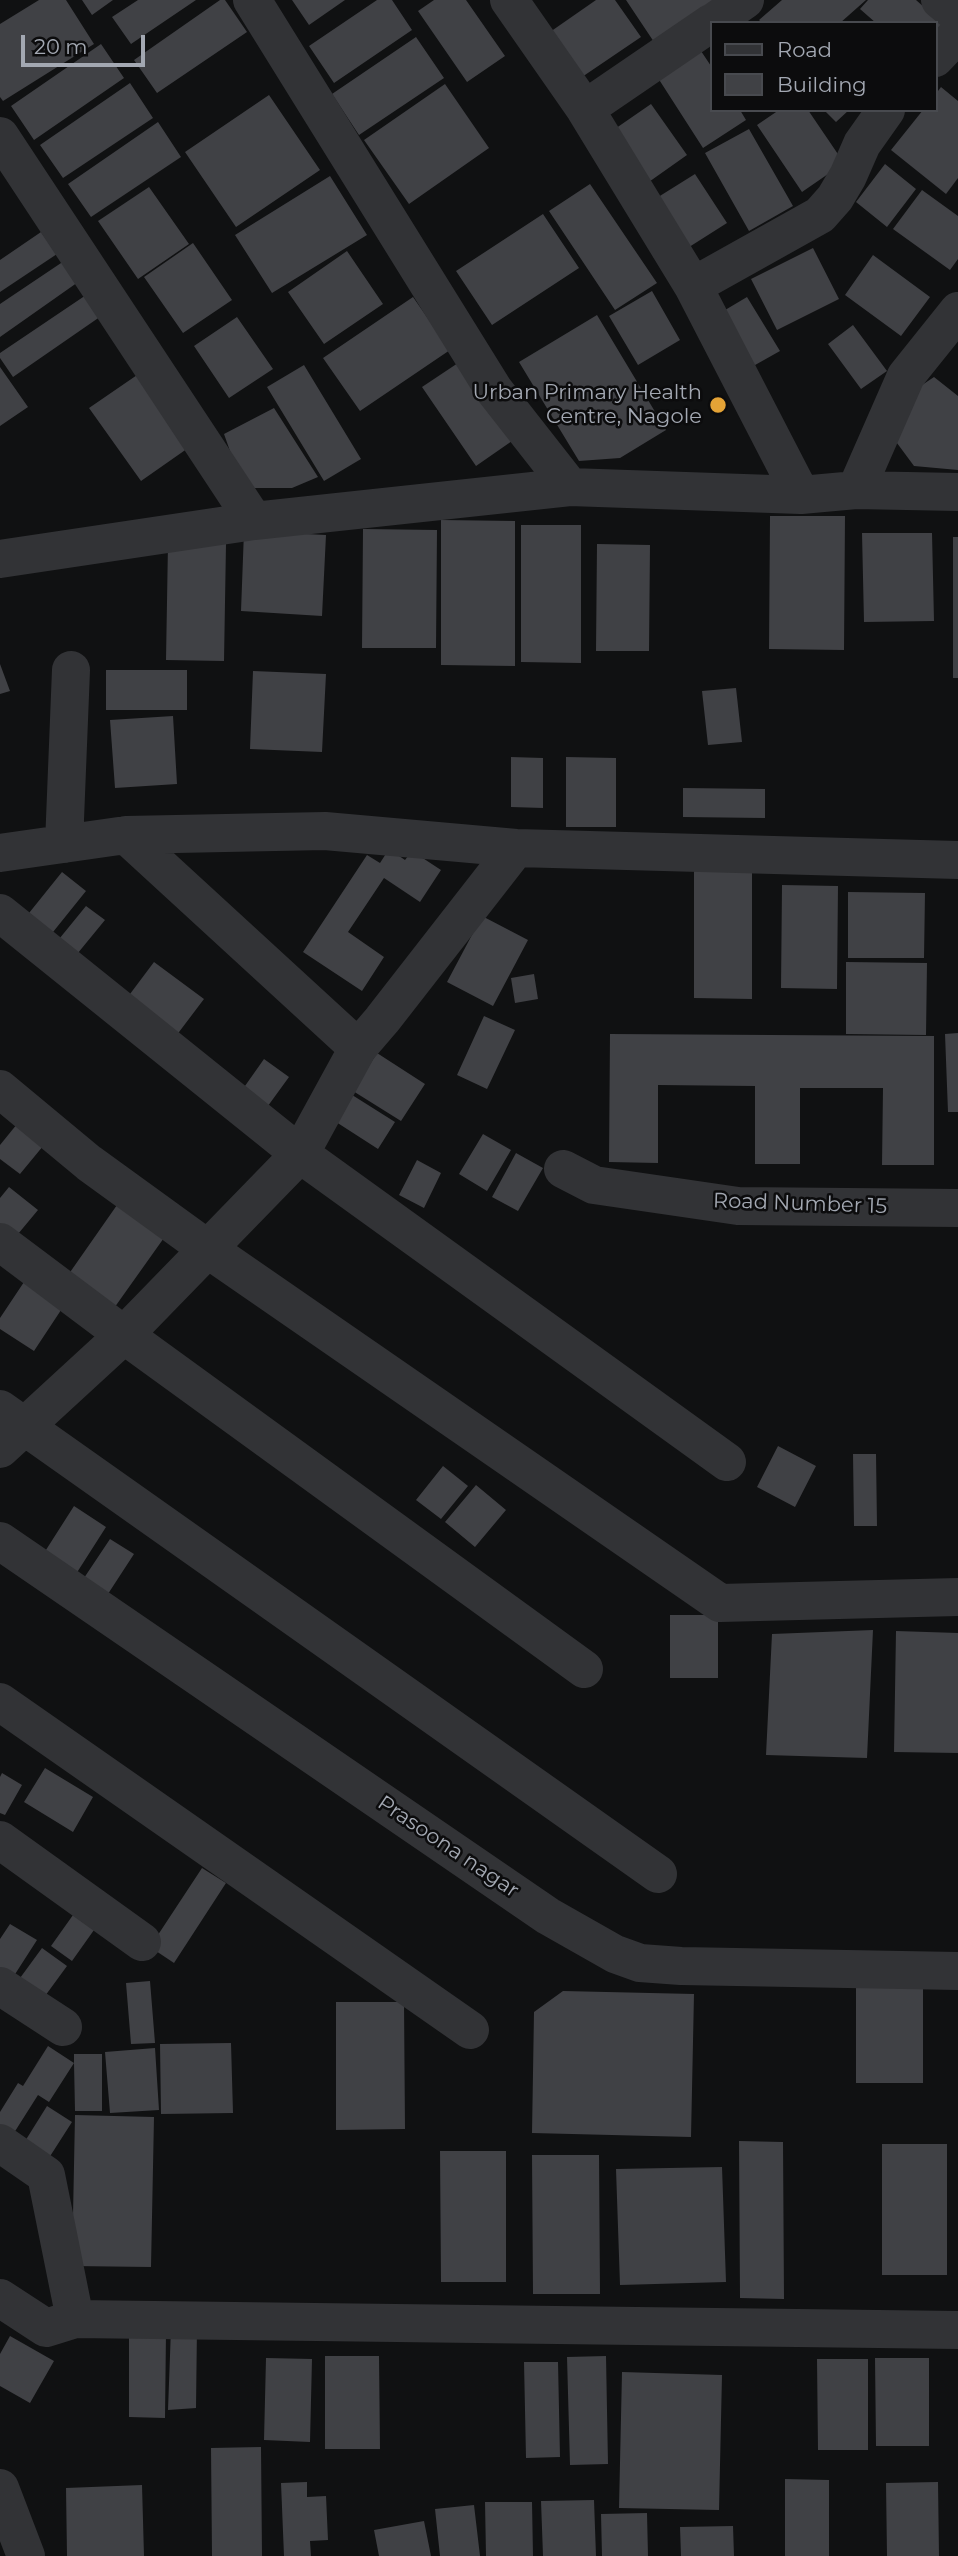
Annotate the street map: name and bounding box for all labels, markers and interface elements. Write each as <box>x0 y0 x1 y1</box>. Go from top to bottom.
scale bar <box>24 21 149 65</box>
legend <box>710 21 937 112</box>
text: 20 m <box>34 34 88 59</box>
text: Road <box>777 37 832 62</box>
text: Building <box>777 72 867 97</box>
place label: Urban Primary Health Centre, Nagole <box>472 380 702 430</box>
marker: Urban Primary Health Centre, Nagole <box>708 395 728 415</box>
street label: Road Number 15 <box>713 1188 887 1220</box>
street label: Prasoona nagar <box>373 1790 523 1904</box>

